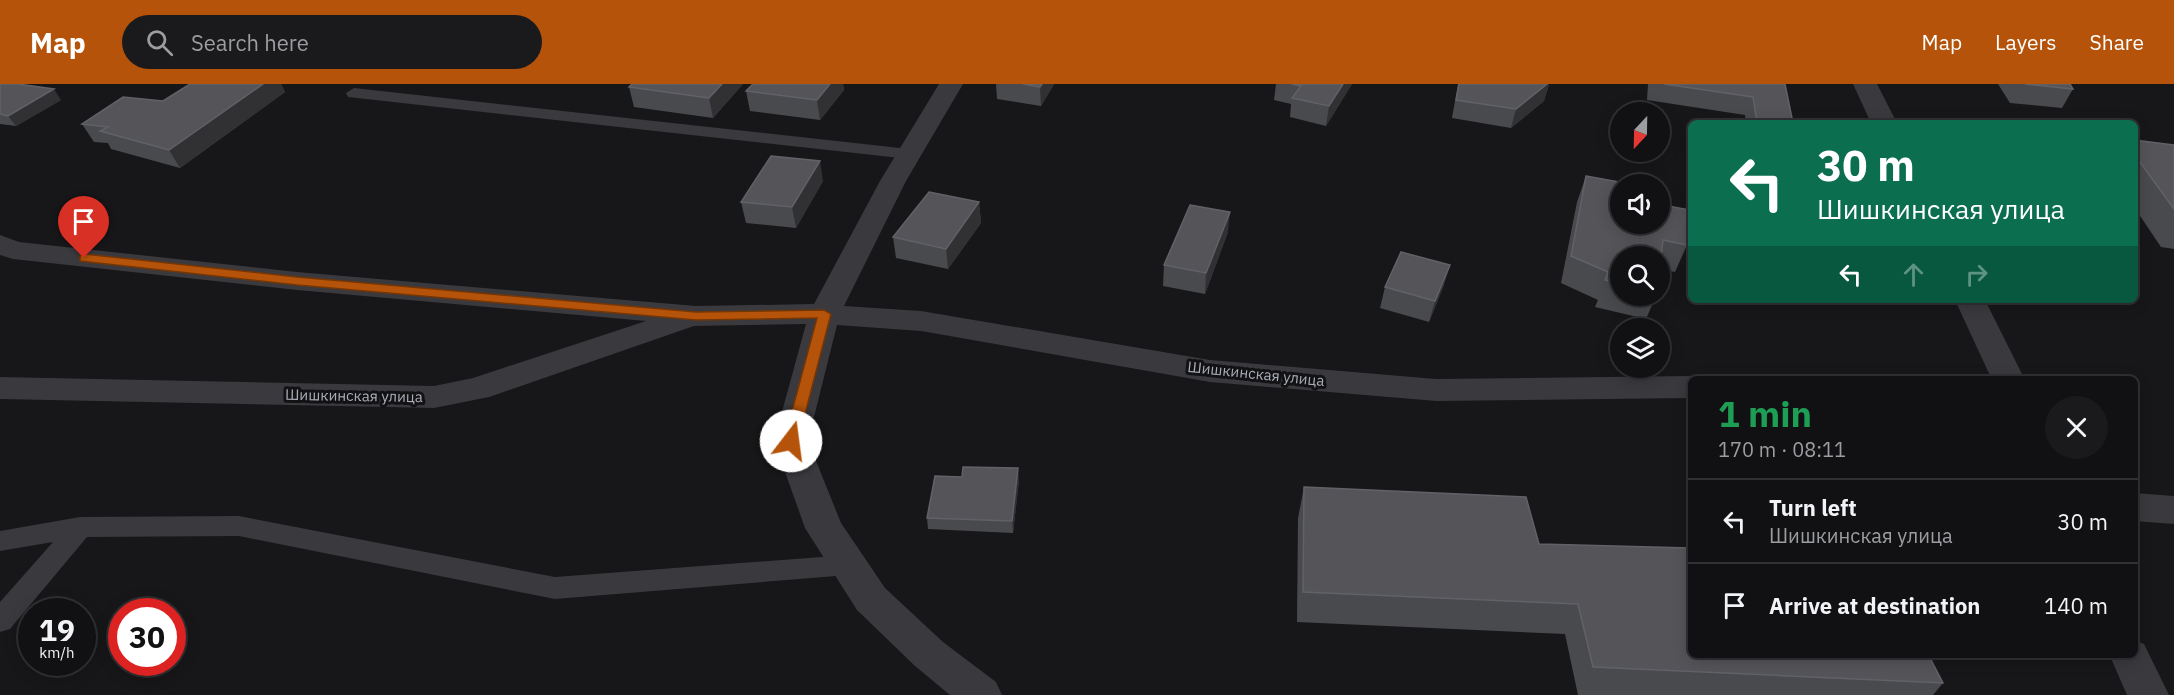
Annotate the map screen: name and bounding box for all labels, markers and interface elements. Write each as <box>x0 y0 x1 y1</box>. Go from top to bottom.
search box <box>122 15 542 69</box>
text: Map <box>30 24 86 61</box>
icon: search <box>143 26 176 59</box>
text: Search here <box>191 28 309 57</box>
text: Map <box>1922 28 1962 56</box>
text: Layers <box>1995 28 2057 56</box>
text: Share <box>2090 28 2144 56</box>
north arrow <box>1610 102 1670 162</box>
map controls <box>1610 102 1670 378</box>
text: 30 m <box>1817 138 1915 193</box>
icon: left <box>1718 144 1796 222</box>
button: sound <box>1610 174 1670 234</box>
text: Шишкинская улица <box>1817 191 2065 226</box>
pin <box>58 196 109 258</box>
icon: arrive <box>67 205 100 238</box>
button: search <box>1610 246 1670 306</box>
icon: left <box>1834 258 1867 291</box>
icon: ahead <box>1897 258 1930 291</box>
icon: right <box>1960 258 1993 291</box>
button: layers <box>1610 318 1670 378</box>
street label: Шишкинская улица <box>1187 357 1326 390</box>
street label: Шишкинская улица <box>285 385 423 406</box>
text: 1 min <box>1718 390 1812 437</box>
button: close <box>2045 396 2108 459</box>
position arrow <box>759 409 823 473</box>
text: 170 m · 08:11 <box>1718 436 1846 463</box>
text: Turn left <box>1769 493 1857 522</box>
icon: left <box>1718 505 1751 538</box>
text: 30 m <box>2057 507 2108 536</box>
text: Шишкинская улица <box>1769 522 1953 549</box>
icon: arrive <box>1718 589 1751 622</box>
text: Arrive at destination <box>1769 591 1980 620</box>
text: 140 m <box>2044 591 2108 620</box>
speed limit sign: 30 <box>108 598 186 676</box>
text: 19 <box>39 610 75 649</box>
text: km/h <box>39 643 75 662</box>

